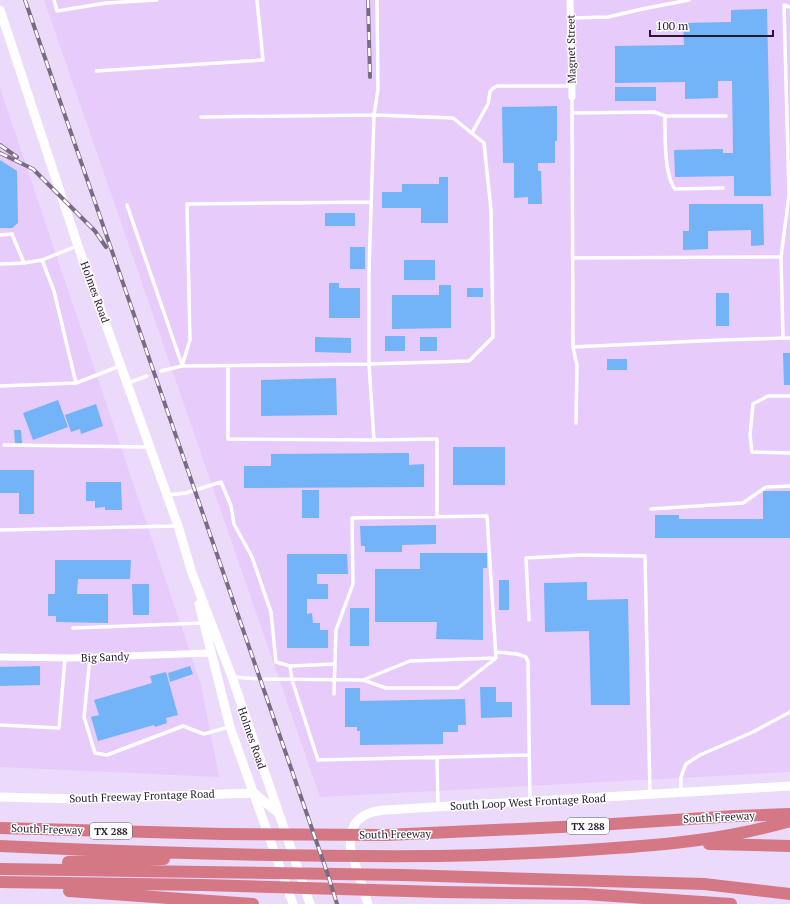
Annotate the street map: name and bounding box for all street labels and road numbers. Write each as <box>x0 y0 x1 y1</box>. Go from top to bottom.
street label: Magnet Street <box>563 14 579 84</box>
street label: Holmes Road <box>77 259 113 325</box>
street label: Big Sandy <box>81 649 130 665</box>
street label: Holmes Road <box>235 705 269 771</box>
street label: South Freeway Frontage Road <box>69 786 215 806</box>
street label: South Loop West Frontage Road <box>450 791 606 813</box>
street label: South Freeway <box>683 808 756 826</box>
road number: TX 288 <box>567 818 609 834</box>
street label: South Freeway <box>11 821 84 837</box>
road number: TX 288 <box>90 823 132 839</box>
street label: South Freeway <box>359 826 432 842</box>

